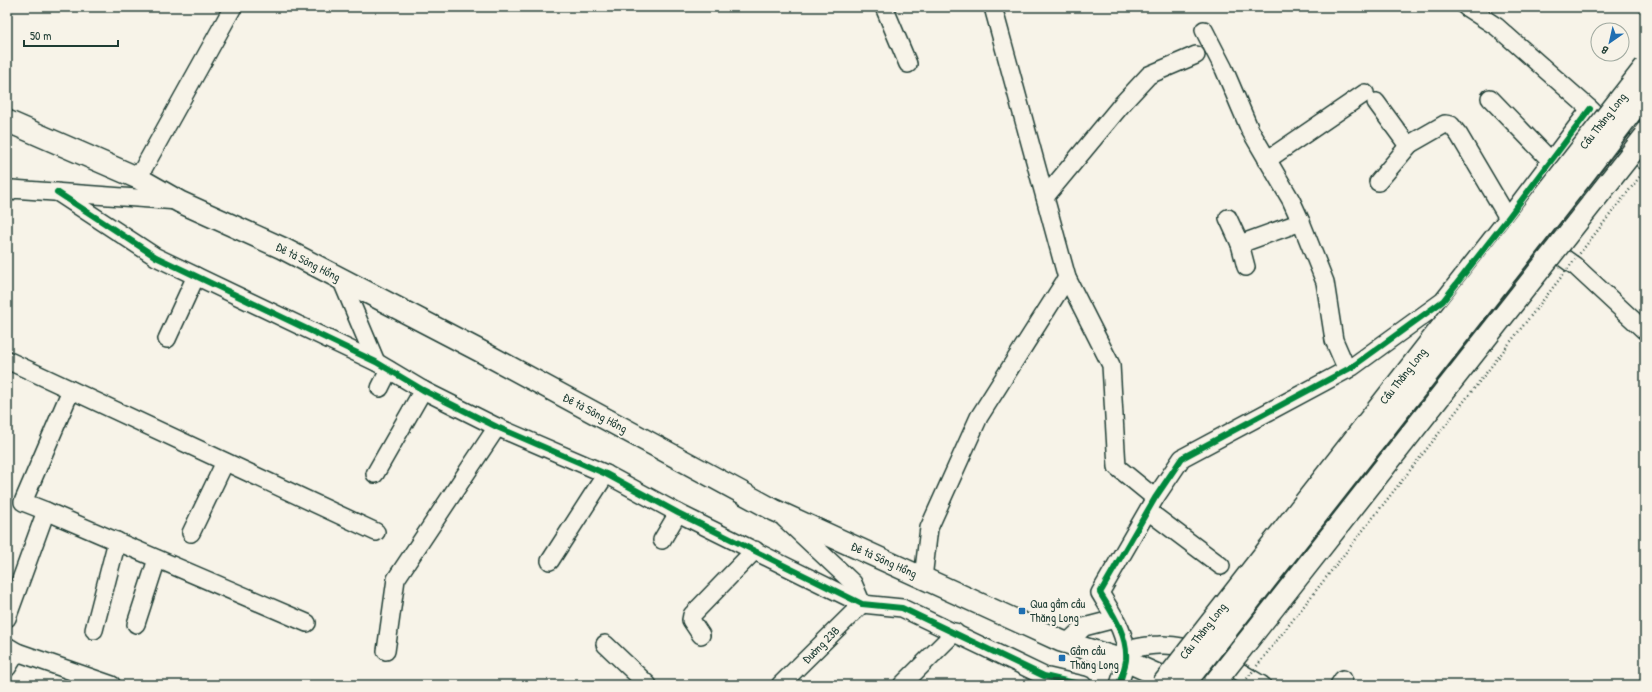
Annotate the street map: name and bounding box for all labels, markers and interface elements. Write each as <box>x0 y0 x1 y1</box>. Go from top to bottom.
scale bar <box>24 22 118 48</box>
north arrow <box>1590 22 1630 62</box>
text: 50 m <box>30 27 51 44</box>
text: B <box>1598 43 1611 58</box>
street label: Cầu Thăng Long <box>1575 89 1630 153</box>
street label: Đê tả Sông Hồng <box>273 238 344 285</box>
street label: Cầu Thăng Long <box>1375 344 1430 408</box>
street label: Đê tả Sông Hồng <box>560 388 630 437</box>
street label: Đê tả Sông Hồng <box>848 537 920 582</box>
place label: Qua gầm cầu Thăng Long <box>1030 595 1085 626</box>
street label: Cầu Thăng Long <box>1175 599 1230 663</box>
marker: Qua gầm cầu Thăng Long <box>1017 606 1027 616</box>
street label: Đường 23B <box>798 622 843 667</box>
place label: Gầm cầu Thăng Long <box>1070 642 1119 673</box>
marker: Gầm cầu Thăng Long <box>1057 653 1067 663</box>

